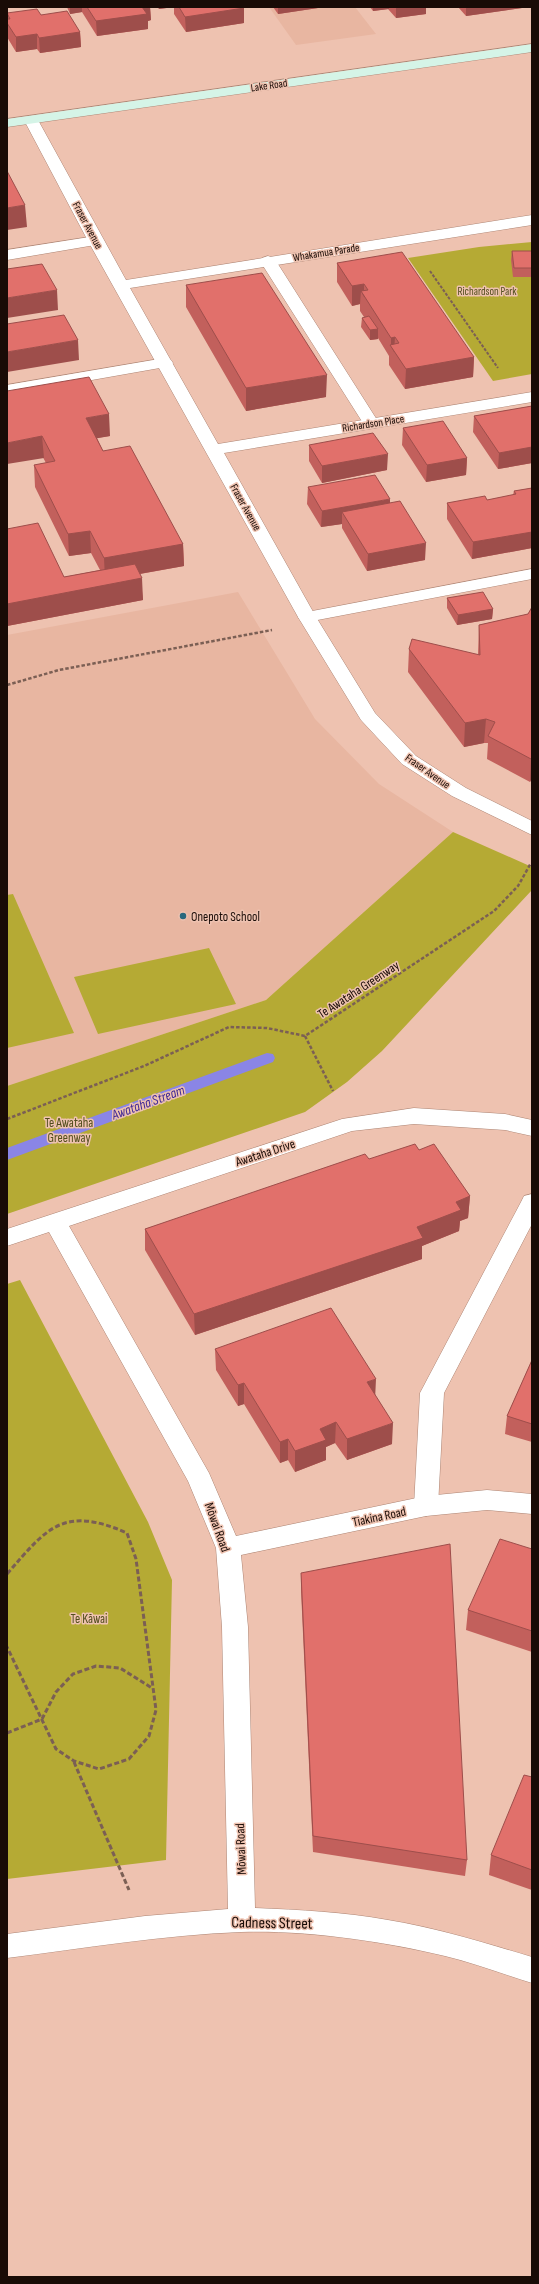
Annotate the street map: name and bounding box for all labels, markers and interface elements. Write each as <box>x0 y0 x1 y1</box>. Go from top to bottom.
street label: Lake Road <box>250 76 289 94</box>
street label: Fraser Avenue <box>70 199 105 251</box>
street label: Whakamua Parade <box>292 241 360 264</box>
park label: Richardson Park <box>457 285 517 298</box>
street label: Richardson Place <box>341 412 405 435</box>
street label: Fraser Avenue <box>227 482 264 533</box>
street label: Fraser Avenue <box>403 751 453 792</box>
place label: Onepoto School <box>191 909 260 925</box>
marker: Onepoto School <box>178 911 188 921</box>
street label: Te Awataha Greenway <box>315 958 402 1022</box>
water label: Awataha Stream <box>108 1081 187 1124</box>
park label: Te Awataha Greenway <box>45 1115 93 1146</box>
street label: Awataha Drive <box>233 1136 297 1170</box>
street label: Mōwai Road <box>201 1500 233 1554</box>
street label: Tiakina Road <box>351 1503 407 1530</box>
park label: Te Kāwai <box>70 1611 108 1627</box>
street label: Mōwai Road <box>232 1823 250 1875</box>
street label: Cadness Street <box>231 1913 313 1934</box>

